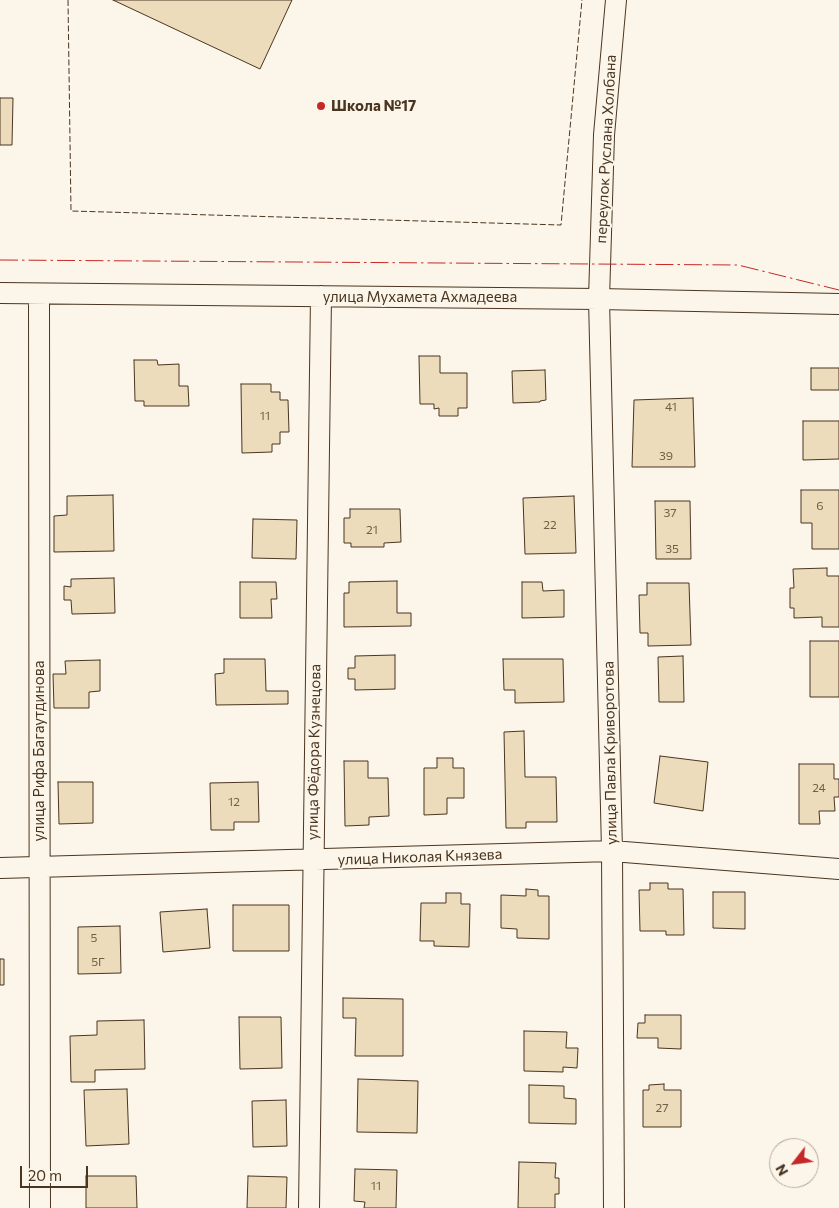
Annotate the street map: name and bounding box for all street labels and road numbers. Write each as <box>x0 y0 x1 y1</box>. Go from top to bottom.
street label: переулок Руслана Холбана <box>592 54 620 244</box>
street label: улица Мухамета Ахмадеева <box>323 288 517 306</box>
street label: улица Рифа Багаутдинова <box>30 661 48 841</box>
street label: улица Павла Криворотова <box>599 661 621 845</box>
street label: улица Фёдора Кузнецова <box>303 664 325 840</box>
street label: улица Николая Князева <box>337 845 503 869</box>

